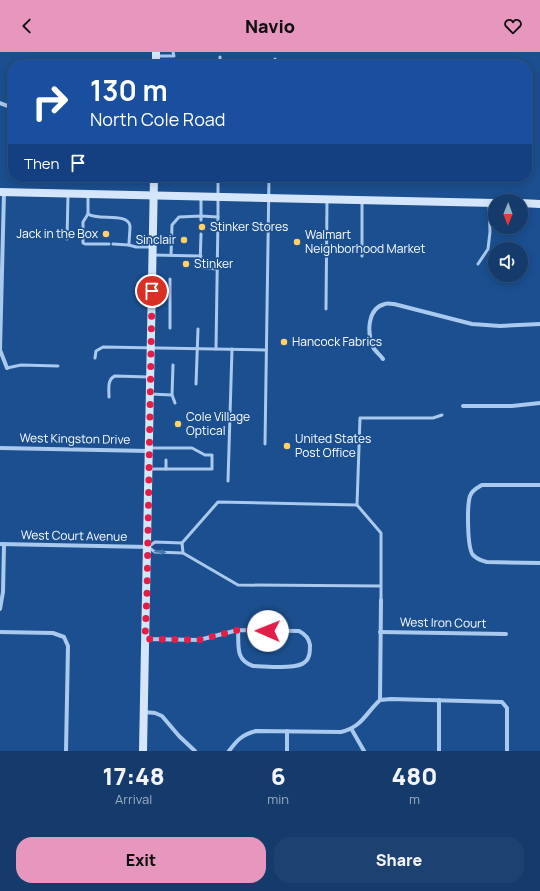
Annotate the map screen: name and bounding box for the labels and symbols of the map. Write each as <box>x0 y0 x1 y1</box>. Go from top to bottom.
north arrow <box>488 194 528 234</box>
place label: Stinker Stores <box>210 218 288 235</box>
marker: Stinker Stores <box>197 222 207 232</box>
place label: Jack in the Box <box>16 225 99 242</box>
place label: Walmart Neighborhood Market <box>305 226 426 257</box>
marker: Jack in the Box <box>101 229 111 239</box>
place label: Sinclair <box>136 231 177 248</box>
marker: Sinclair <box>179 235 189 245</box>
marker: Walmart Neighborhood Market <box>292 237 302 247</box>
place label: Stinker <box>194 255 234 272</box>
marker: Stinker <box>181 259 191 269</box>
pin <box>135 274 169 308</box>
place label: Hancock Fabrics <box>292 333 382 350</box>
marker: Hancock Fabrics <box>279 337 289 347</box>
place label: Cole Village Optical <box>186 408 250 439</box>
marker: Cole Village Optical <box>173 419 183 429</box>
street label: West Kingston Drive <box>20 429 131 448</box>
place label: United States Post Office <box>295 430 371 461</box>
marker: United States Post Office <box>282 441 292 451</box>
street label: West Court Avenue <box>21 526 127 545</box>
one-way arrow <box>154 549 166 555</box>
position arrow <box>247 610 289 652</box>
street label: West Iron Court <box>400 613 487 632</box>

